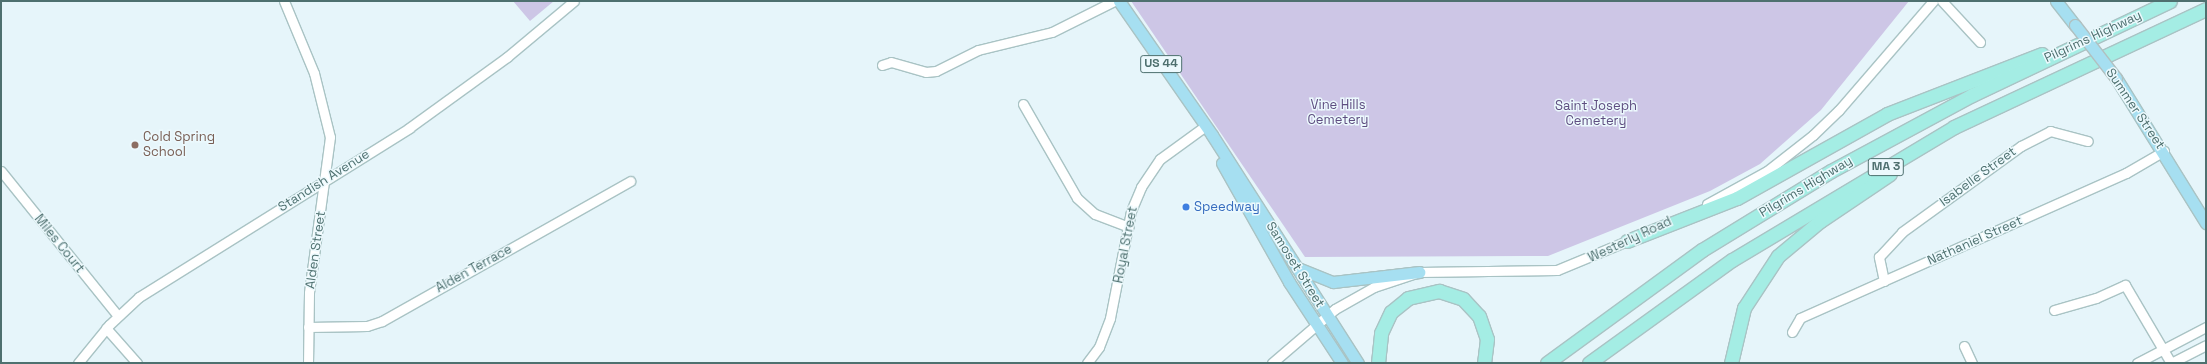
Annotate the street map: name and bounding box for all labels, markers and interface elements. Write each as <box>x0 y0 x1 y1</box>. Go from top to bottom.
street label: Pilgrims Highway <box>2042 8 2144 66</box>
road number: US 44 <box>1140 54 1182 74</box>
street label: Summer Street <box>2102 66 2168 152</box>
park label: Vine Hills Cemetery <box>1308 98 1368 129</box>
park label: Saint Joseph Cemetery <box>1555 99 1637 130</box>
place label: Cold Spring School <box>143 130 215 161</box>
marker: Cold Spring School <box>130 140 140 150</box>
street label: Isabelle Street <box>1937 144 2019 210</box>
street label: Standish Avenue <box>275 147 373 215</box>
street label: Pilgrims Highway <box>1757 153 1855 221</box>
road number: MA 3 <box>1867 157 1905 177</box>
place label: Speedway <box>1194 199 1260 215</box>
marker: Speedway <box>1181 202 1191 212</box>
street label: Royal Street <box>1111 205 1141 285</box>
street label: Alden Street <box>303 210 329 290</box>
street label: Miles Court <box>31 212 87 276</box>
street label: Nathaniel Street <box>1925 213 2025 269</box>
street label: Westerly Road <box>1586 214 1674 266</box>
street label: Samoset Street <box>1262 219 1328 311</box>
street label: Alden Terrace <box>433 242 515 296</box>

